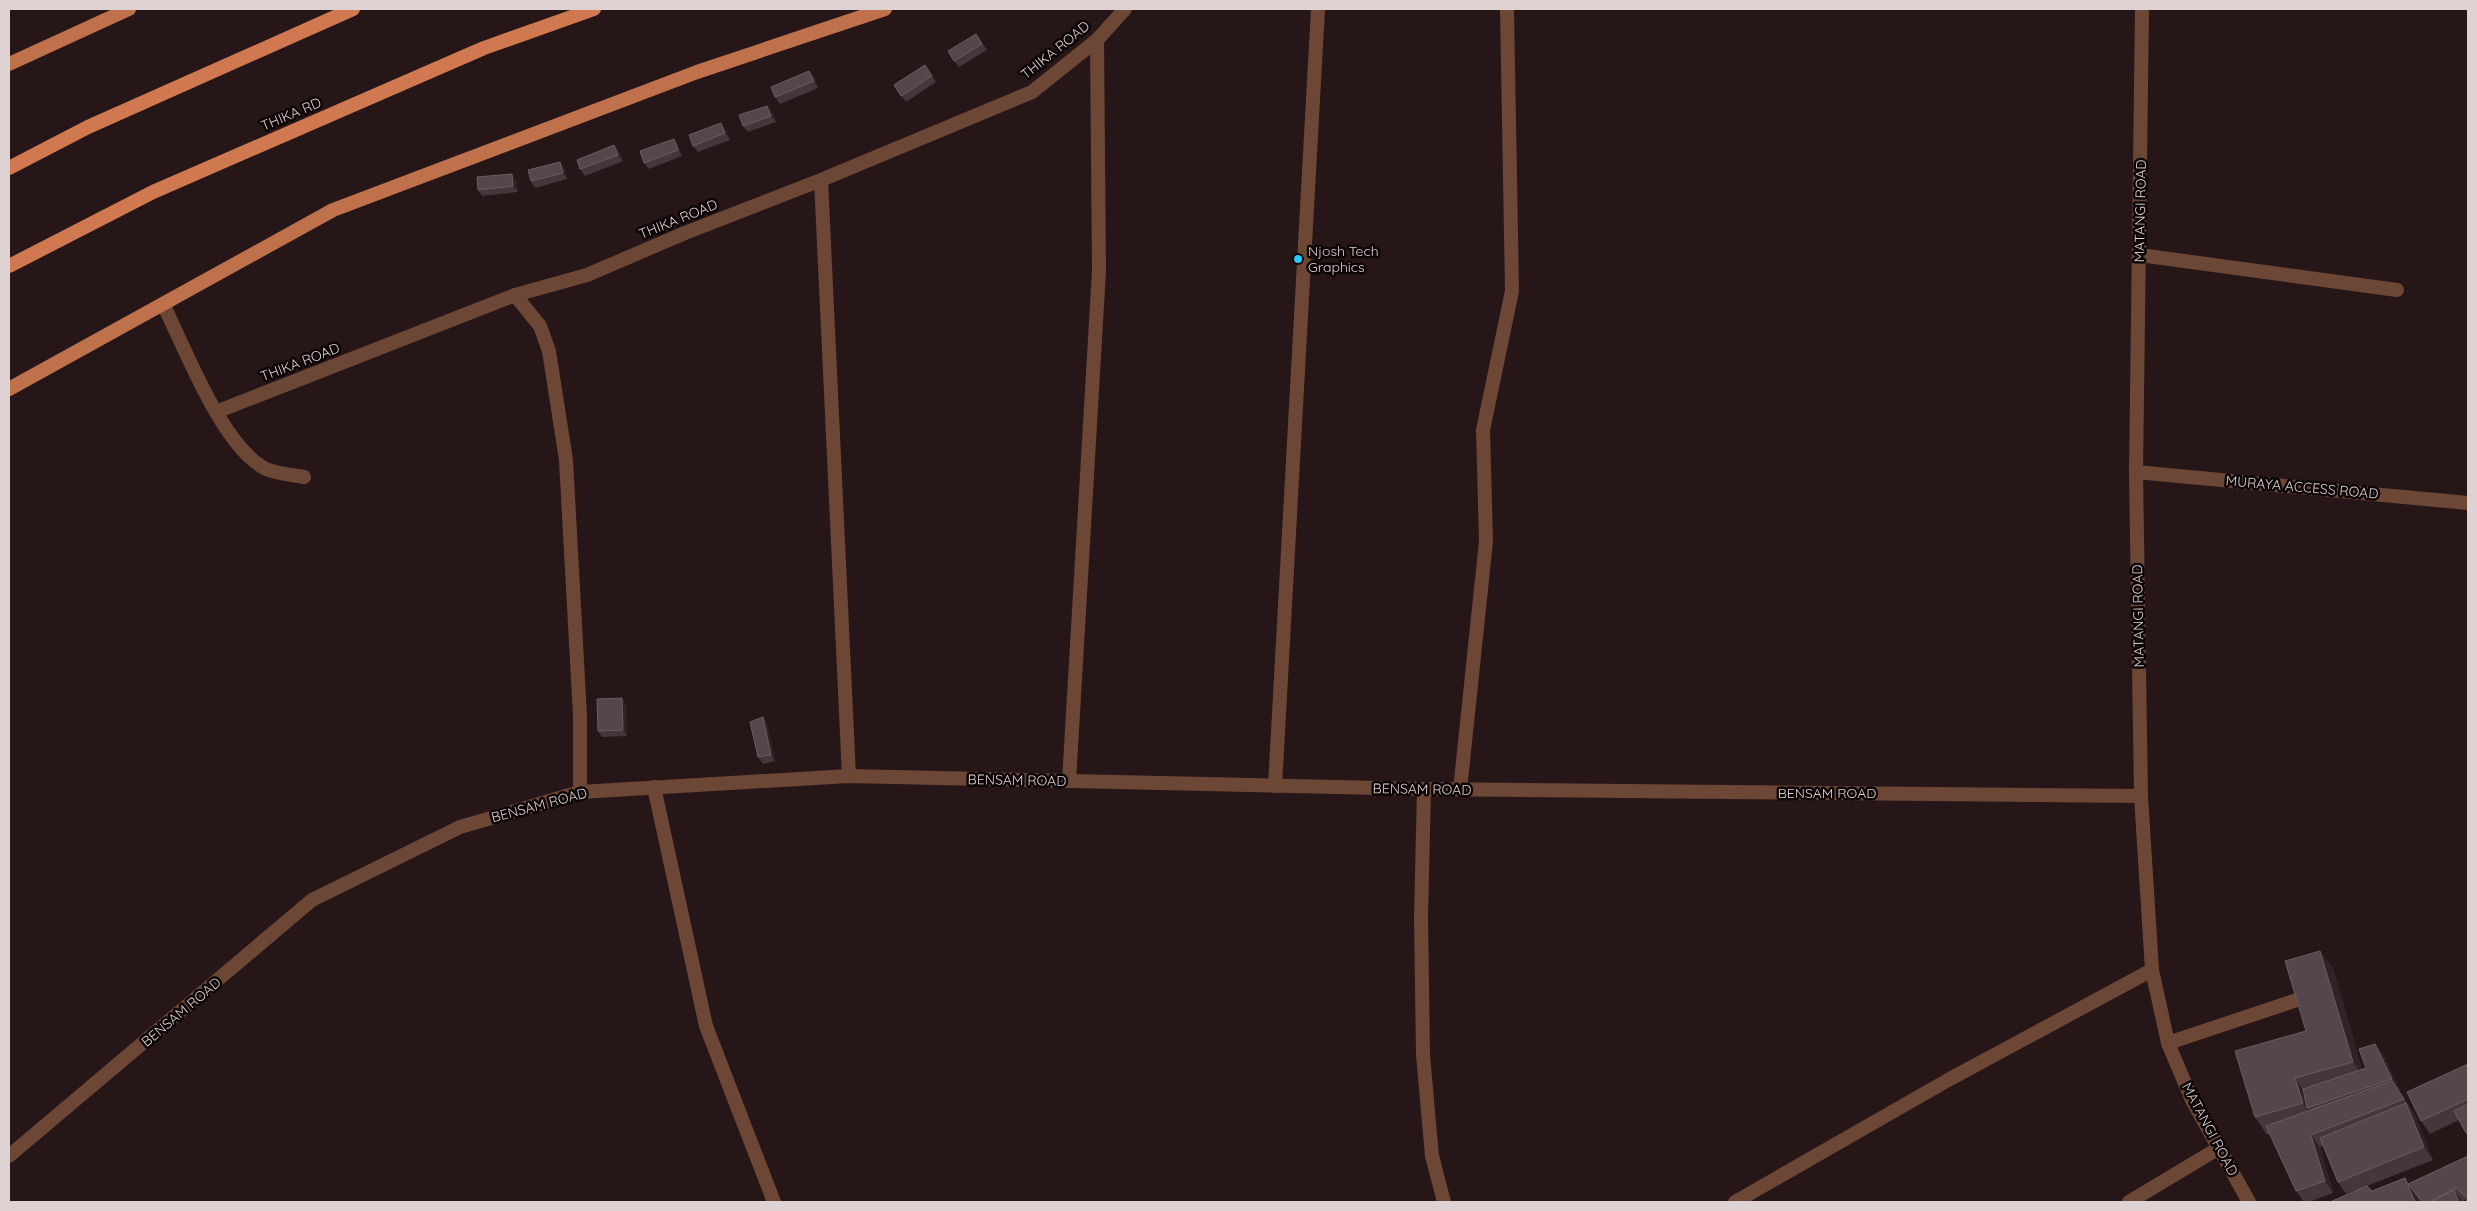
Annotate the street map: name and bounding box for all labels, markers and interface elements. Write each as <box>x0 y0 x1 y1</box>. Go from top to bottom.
street label: THIKA ROAD <box>1017 17 1093 83</box>
street label: THIKA RD <box>258 93 324 135</box>
street label: MATANGI ROAD <box>2130 159 2150 263</box>
street label: THIKA ROAD <box>636 195 720 243</box>
place label: Njosh Tech Graphics <box>1308 242 1379 276</box>
marker: Njosh Tech Graphics <box>1292 253 1304 265</box>
street label: THIKA ROAD <box>258 339 342 385</box>
street label: MURAYA ACCESS ROAD <box>2225 471 2379 503</box>
street label: MATANGI ROAD <box>2128 564 2148 668</box>
street label: BENSAM ROAD <box>968 770 1066 790</box>
street label: BENSAM ROAD <box>1373 779 1471 799</box>
street label: BENSAM ROAD <box>489 784 589 826</box>
street label: BENSAM ROAD <box>1778 784 1876 802</box>
street label: BENSAM ROAD <box>137 973 225 1051</box>
street label: MATANGI ROAD <box>2178 1079 2242 1179</box>

